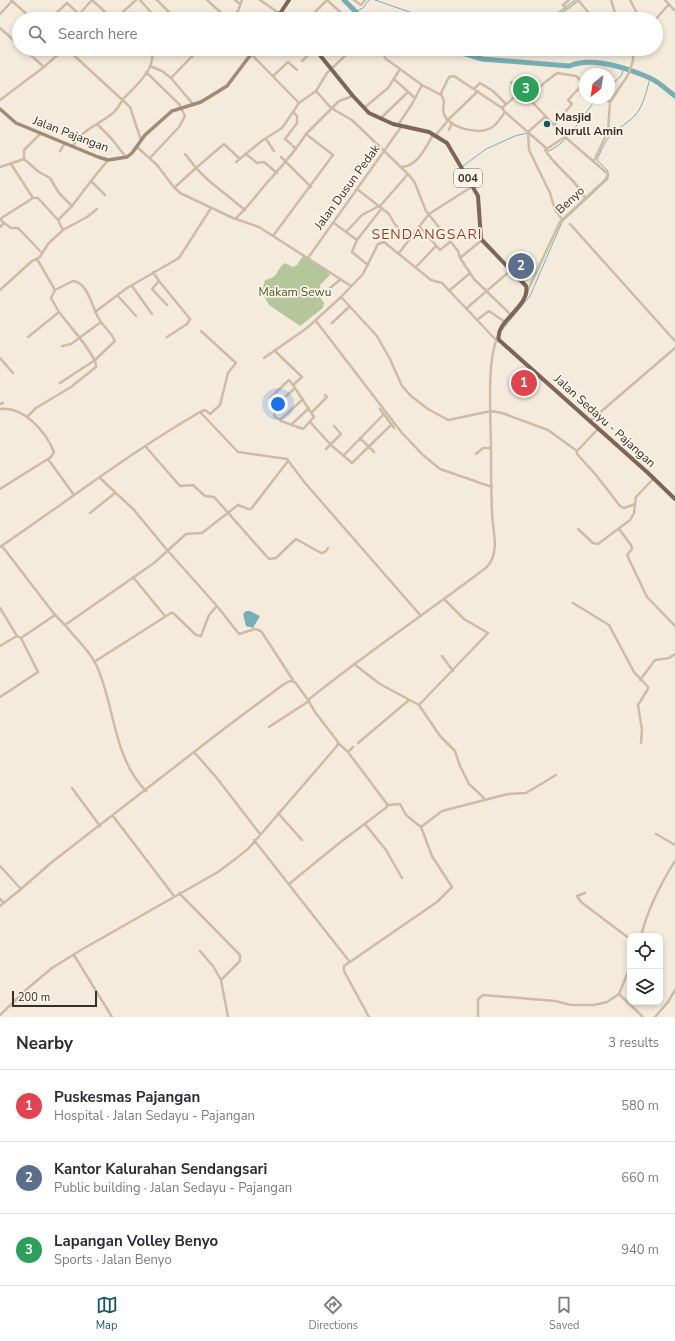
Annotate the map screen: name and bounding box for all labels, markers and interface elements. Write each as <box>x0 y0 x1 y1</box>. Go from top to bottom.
search box <box>12 12 663 56</box>
icon: search <box>26 23 48 45</box>
text: Search here <box>58 24 138 44</box>
north arrow <box>579 68 615 104</box>
pin: 3 <box>513 74 539 104</box>
place label: Masjid Nurull Amin <box>555 109 623 139</box>
street label: Jalan Pajangan <box>30 112 111 156</box>
marker: Masjid Nurull Amin <box>542 119 552 129</box>
street label: Jalan Dusun Pedak <box>310 141 384 233</box>
road number: 004 <box>454 169 482 187</box>
street label: Benyo <box>552 182 588 217</box>
district label: SENDANGSARI <box>372 225 482 244</box>
pin: 2 <box>508 251 534 281</box>
park label: Makam Sewu <box>259 284 331 300</box>
pin: 1 <box>511 368 537 398</box>
street label: Jalan Sedayu - Pajangan <box>550 371 659 471</box>
your location <box>268 394 288 414</box>
map controls <box>627 933 663 1005</box>
button: locate <box>627 933 663 969</box>
button: layers <box>627 969 663 1005</box>
scale bar <box>12 989 97 1008</box>
text: 200 m <box>18 990 50 1005</box>
text: Nearby <box>16 1032 73 1055</box>
text: 3 results <box>608 1034 659 1052</box>
text: Puskesmas Pajangan <box>54 1087 200 1107</box>
text: 1 <box>25 1097 33 1115</box>
text: 580 m <box>621 1097 659 1115</box>
text: Hospital · Jalan Sedayu - Pajangan <box>54 1107 255 1125</box>
text: Kantor Kalurahan Sendangsari <box>54 1159 267 1179</box>
text: 2 <box>25 1169 33 1187</box>
text: 660 m <box>621 1169 659 1187</box>
text: Public building · Jalan Sedayu - Pajangan <box>54 1179 292 1197</box>
text: Lapangan Volley Benyo <box>54 1231 218 1251</box>
text: 3 <box>25 1241 33 1259</box>
text: 940 m <box>621 1241 659 1259</box>
text: Sports · Jalan Benyo <box>54 1251 172 1269</box>
tab: Map <box>96 1294 118 1333</box>
tab: Directions <box>309 1294 358 1333</box>
tab: Saved <box>549 1294 579 1333</box>

